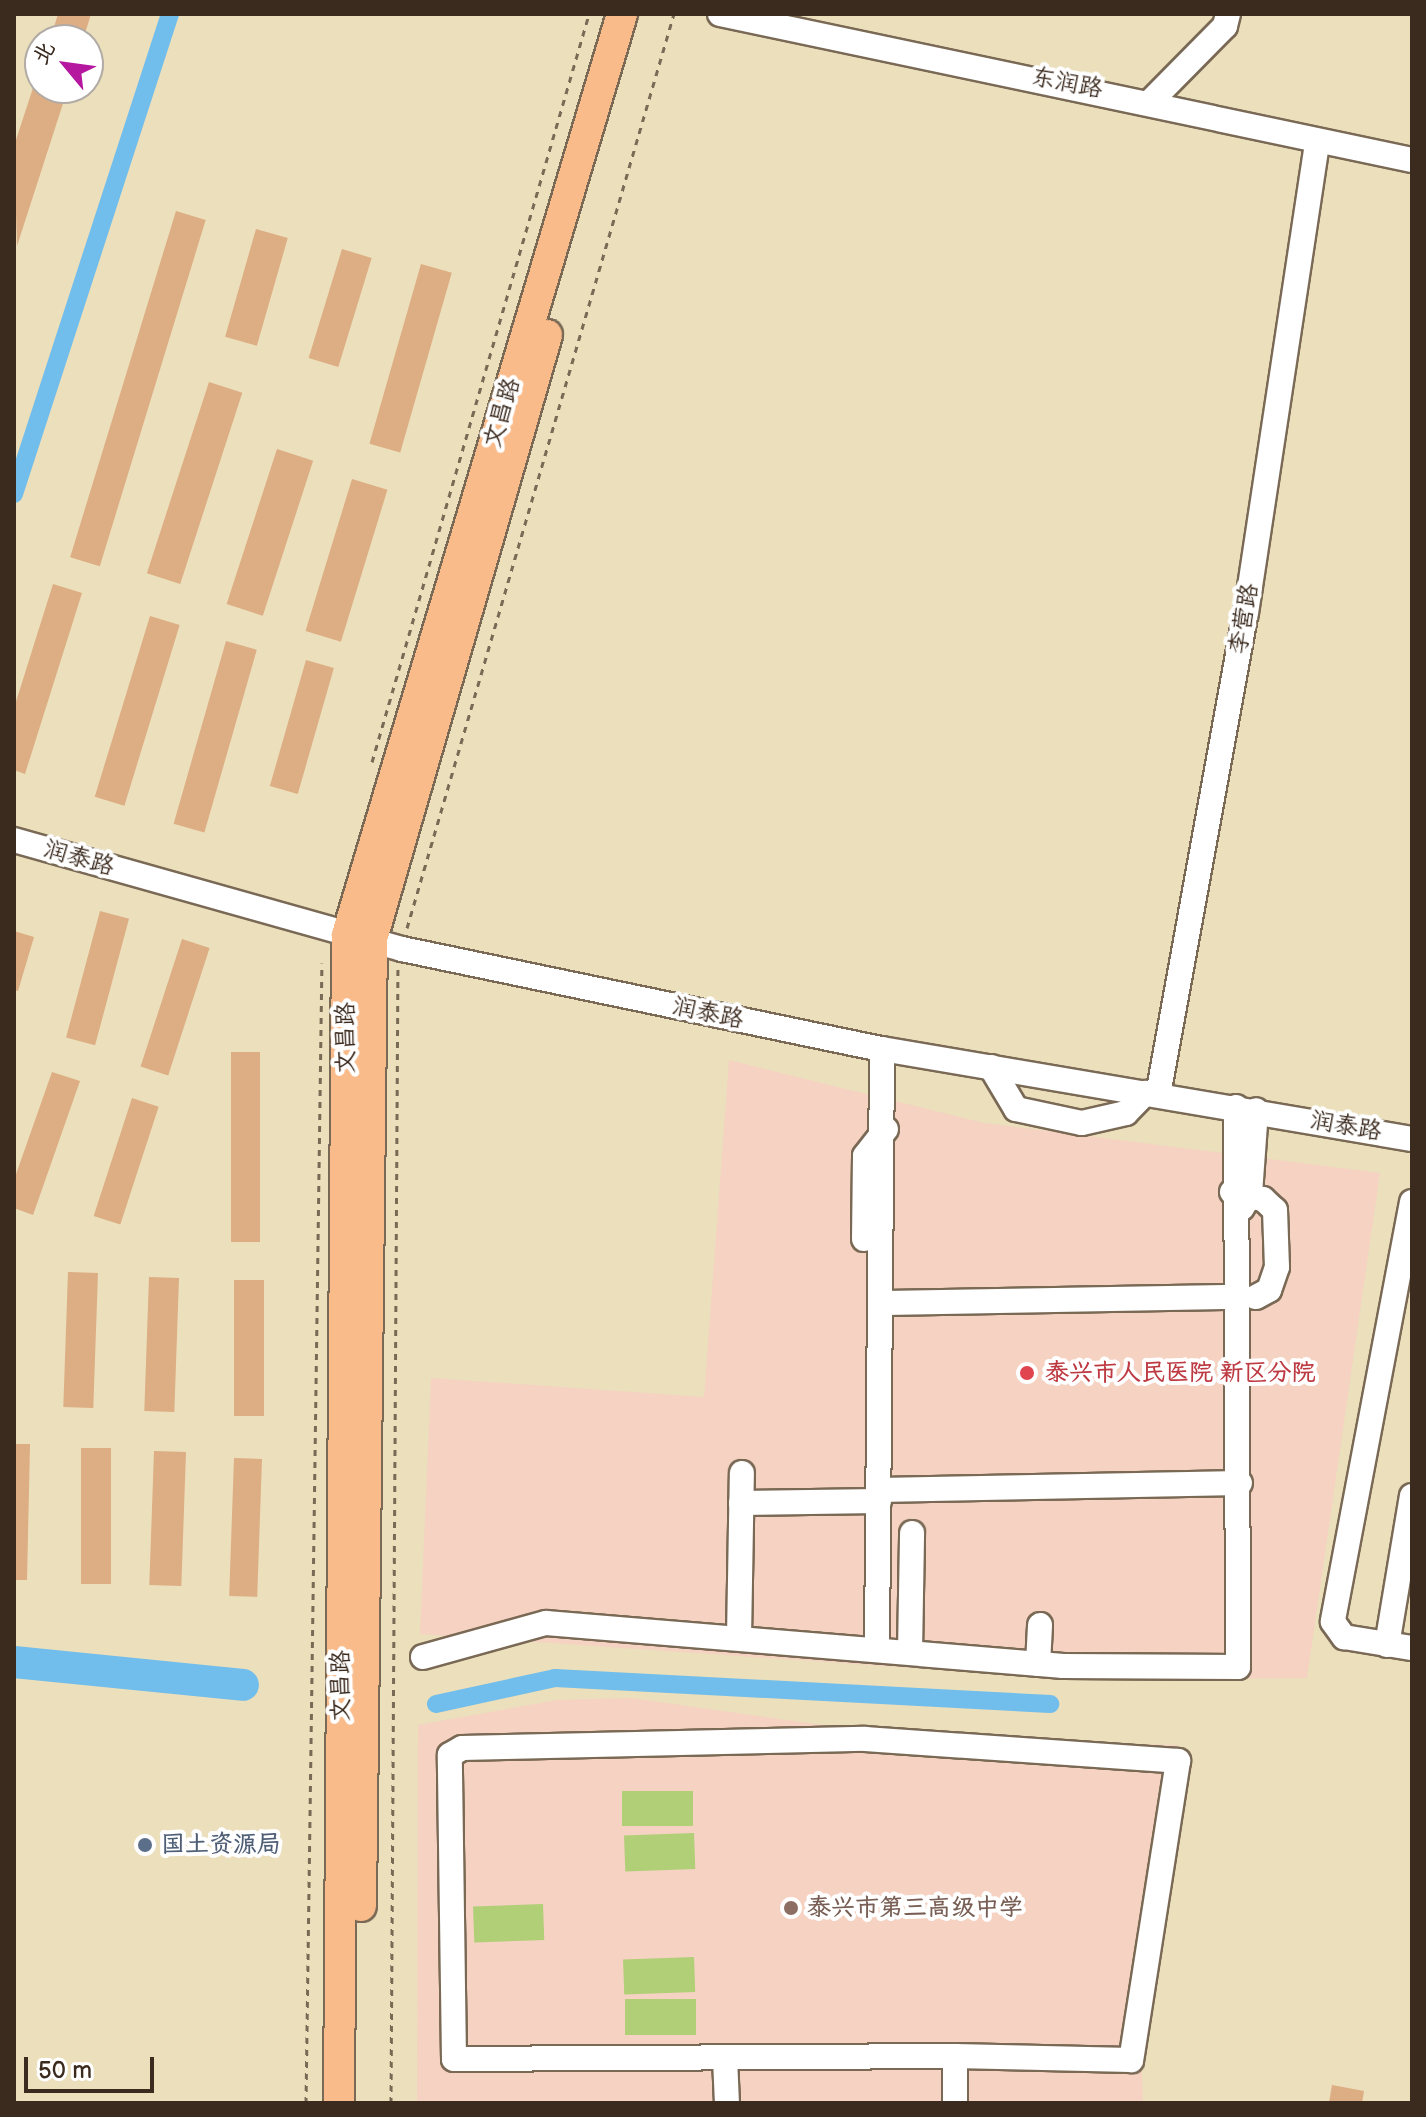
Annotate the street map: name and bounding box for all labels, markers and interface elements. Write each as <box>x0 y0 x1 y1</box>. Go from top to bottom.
north arrow <box>24 24 104 104</box>
text: 北 <box>27 37 61 69</box>
street label: 东润路 <box>1029 62 1105 104</box>
street label: 文昌路 <box>478 374 526 452</box>
street label: 李营路 <box>1224 581 1264 657</box>
street label: 润泰路 <box>40 834 118 882</box>
street label: 润泰路 <box>670 991 746 1035</box>
street label: 文昌路 <box>332 1002 360 1074</box>
street label: 润泰路 <box>1308 1106 1384 1146</box>
place label: 泰兴市人民医院 新区分院 <box>1045 1359 1315 1387</box>
marker: 泰兴市人民医院 新区分院 <box>1016 1362 1038 1384</box>
street label: 文昌路 <box>327 1650 355 1722</box>
place label: 国土资源局 <box>161 1831 281 1859</box>
marker: 国土资源局 <box>136 1836 154 1854</box>
place label: 泰兴市第三高级中学 <box>807 1894 1023 1922</box>
marker: 泰兴市第三高级中学 <box>782 1899 800 1917</box>
scale bar <box>28 2041 158 2091</box>
text: 50 m <box>38 2056 92 2085</box>

